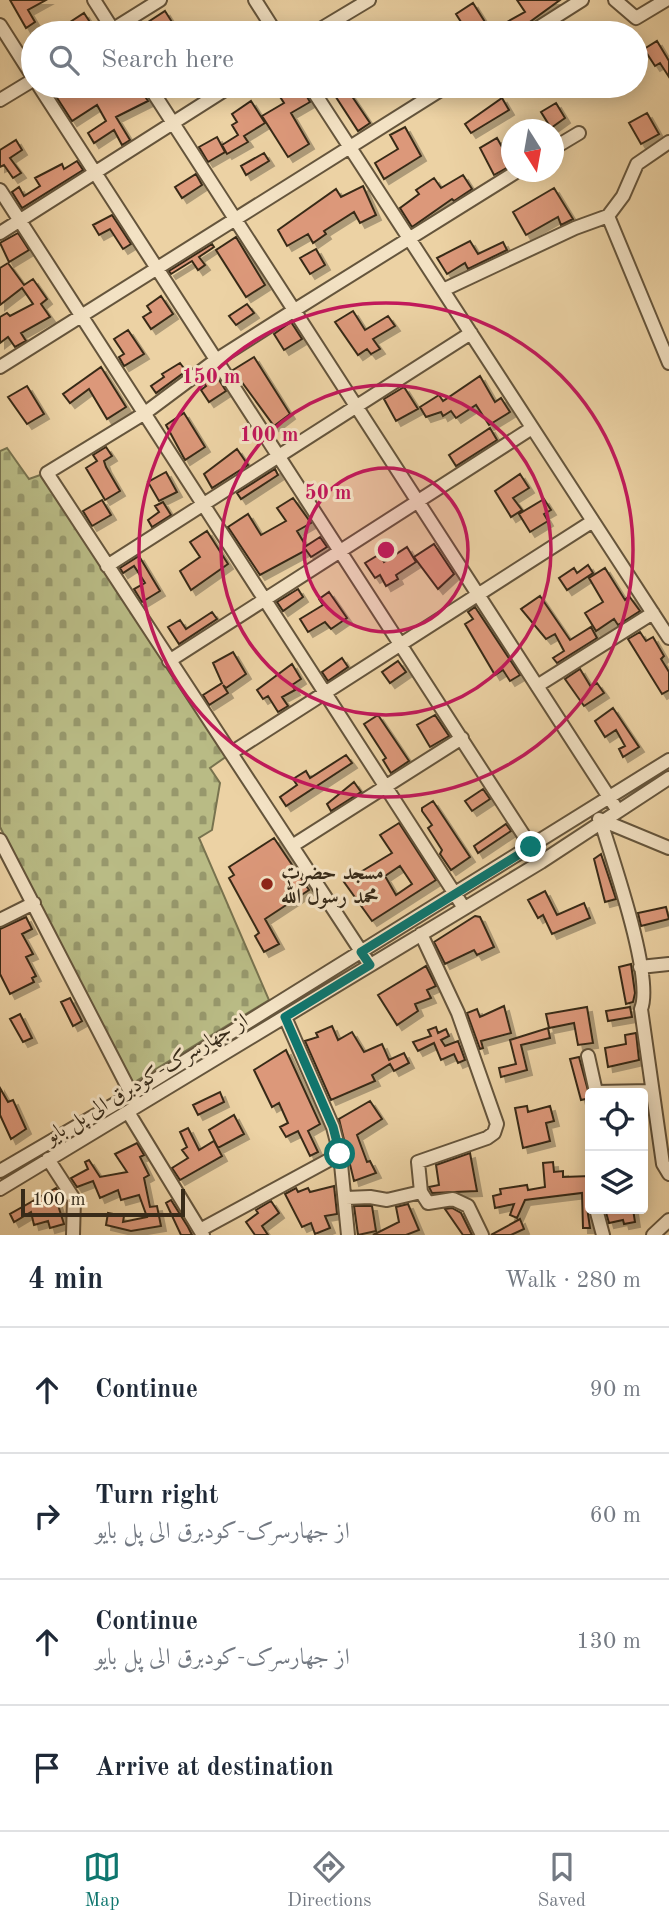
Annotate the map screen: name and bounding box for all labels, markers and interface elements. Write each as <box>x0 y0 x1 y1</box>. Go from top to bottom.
search box <box>21 21 648 98</box>
icon: search <box>45 41 83 79</box>
text: Search here <box>101 47 234 73</box>
north arrow <box>501 119 564 182</box>
text: 150 m <box>181 367 241 388</box>
text: 100 m <box>239 425 299 446</box>
text: 50 m <box>304 483 352 504</box>
centre of rings <box>374 538 398 562</box>
route end <box>515 831 546 862</box>
place label: مسجد حضرت محمد رسول الله <box>281 863 384 909</box>
marker: مسجد حضرت محمد رسول الله <box>259 876 275 892</box>
street label: از جهارسرک-کودبرق الی پل بایو <box>39 1010 253 1152</box>
map controls <box>585 1088 648 1214</box>
button: locate <box>585 1088 648 1151</box>
route start <box>324 1138 355 1169</box>
button: layers <box>585 1151 648 1214</box>
scale bar <box>21 1186 186 1218</box>
text: 100 m <box>32 1191 85 1210</box>
text: 4 min <box>28 1265 103 1295</box>
text: Walk · 280 m <box>505 1269 641 1292</box>
icon: ahead <box>28 1371 66 1409</box>
text: Continue <box>95 1377 198 1403</box>
text: 90 m <box>590 1378 641 1401</box>
text: Turn right <box>95 1483 218 1509</box>
icon: right <box>28 1497 66 1535</box>
text: 60 m <box>590 1504 641 1527</box>
text: از جهارسرک-کودبرق الی پل بایو <box>95 1520 350 1543</box>
text: Continue <box>95 1609 198 1635</box>
icon: ahead <box>28 1623 66 1661</box>
text: 130 m <box>576 1630 641 1653</box>
text: از جهارسرک-کودبرق الی پل بایو <box>95 1646 350 1669</box>
icon: arrive <box>28 1749 66 1787</box>
text: Arrive at destination <box>95 1755 334 1781</box>
tab: Map <box>83 1848 121 1913</box>
tab: Directions <box>287 1848 372 1913</box>
tab: Saved <box>538 1848 586 1913</box>

